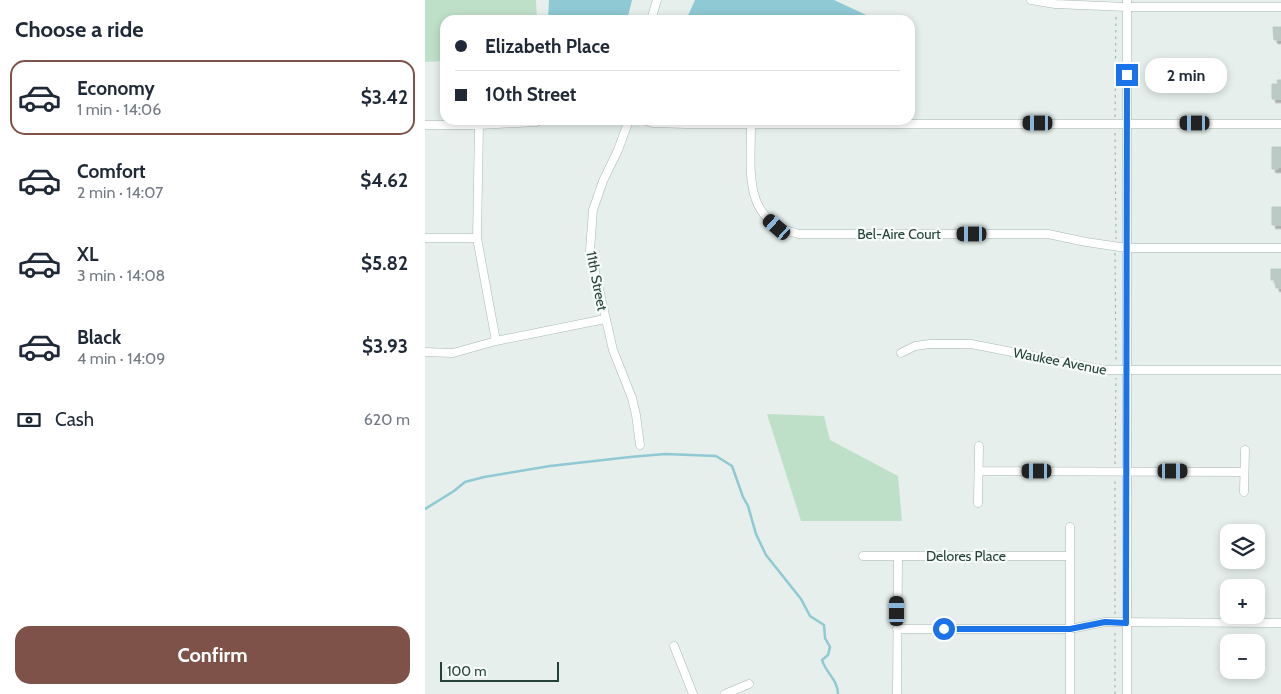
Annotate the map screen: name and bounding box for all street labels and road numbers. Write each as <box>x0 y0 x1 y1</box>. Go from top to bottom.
street label: Bel-Aire Court <box>857 225 941 243</box>
street label: 11th Street <box>582 250 612 313</box>
street label: Waukee Avenue <box>1012 343 1108 379</box>
street label: Delores Place <box>926 547 1006 565</box>

